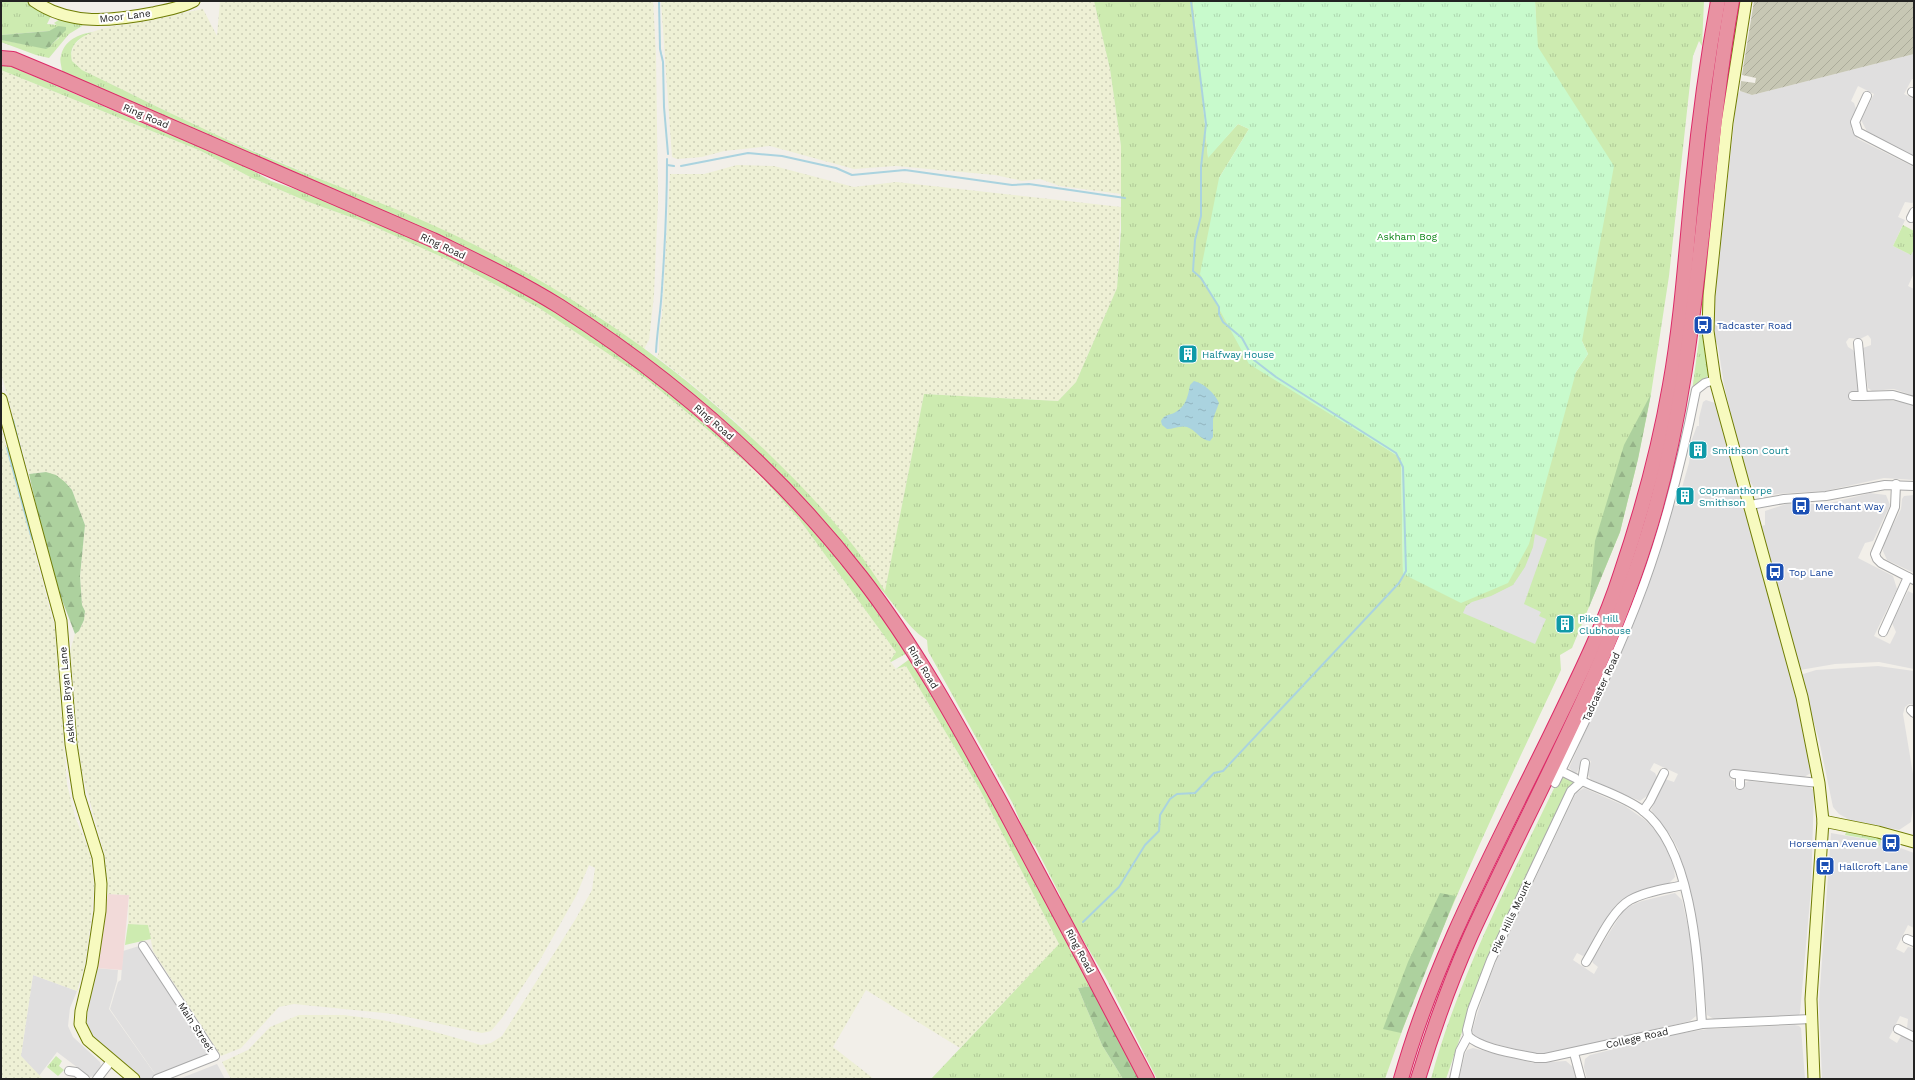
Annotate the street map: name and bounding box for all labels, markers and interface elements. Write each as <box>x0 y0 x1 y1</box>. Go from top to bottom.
street label: Moor Lane <box>99 7 151 25</box>
street label: Ring Road <box>121 101 171 131</box>
street label: Ring Road <box>419 231 467 261</box>
park label: Askham Bog <box>1377 231 1438 242</box>
bus stop icon: Tadcaster Road <box>1692 314 1714 336</box>
place label: Tadcaster Road <box>1717 320 1792 331</box>
building icon: Halfway House <box>1177 343 1199 365</box>
place label: Halfway House <box>1202 349 1275 360</box>
street label: Ring Road <box>692 402 736 442</box>
building icon: Smithson Court <box>1687 439 1709 461</box>
place label: Smithson Court <box>1712 445 1790 456</box>
building icon: Copmanthorpe Smithson <box>1674 485 1696 507</box>
place label: Copmanthorpe Smithson <box>1699 485 1772 508</box>
bus stop icon: Merchant Way <box>1790 495 1812 517</box>
place label: Merchant Way <box>1815 501 1885 512</box>
bus stop icon: Top Lane <box>1764 561 1786 583</box>
place label: Top Lane <box>1789 567 1833 578</box>
building icon: Pike Hill Clubhouse <box>1554 613 1576 635</box>
place label: Pike Hill Clubhouse <box>1579 613 1631 636</box>
street label: Ring Road <box>905 643 941 691</box>
street label: Askham Bryan Lane <box>57 646 77 744</box>
street label: Tadcaster Road <box>1580 651 1622 723</box>
bus stop icon: Horseman Avenue <box>1880 832 1902 854</box>
place label: Horseman Avenue <box>1789 838 1877 849</box>
bus stop icon: Hallcroft Lane <box>1814 855 1836 877</box>
place label: Hallcroft Lane <box>1839 861 1908 872</box>
street label: Pike Hills Mount <box>1489 878 1533 955</box>
street label: Ring Road <box>1064 927 1096 975</box>
street label: Main Street <box>176 1000 216 1054</box>
street label: College Road <box>1605 1025 1669 1051</box>

